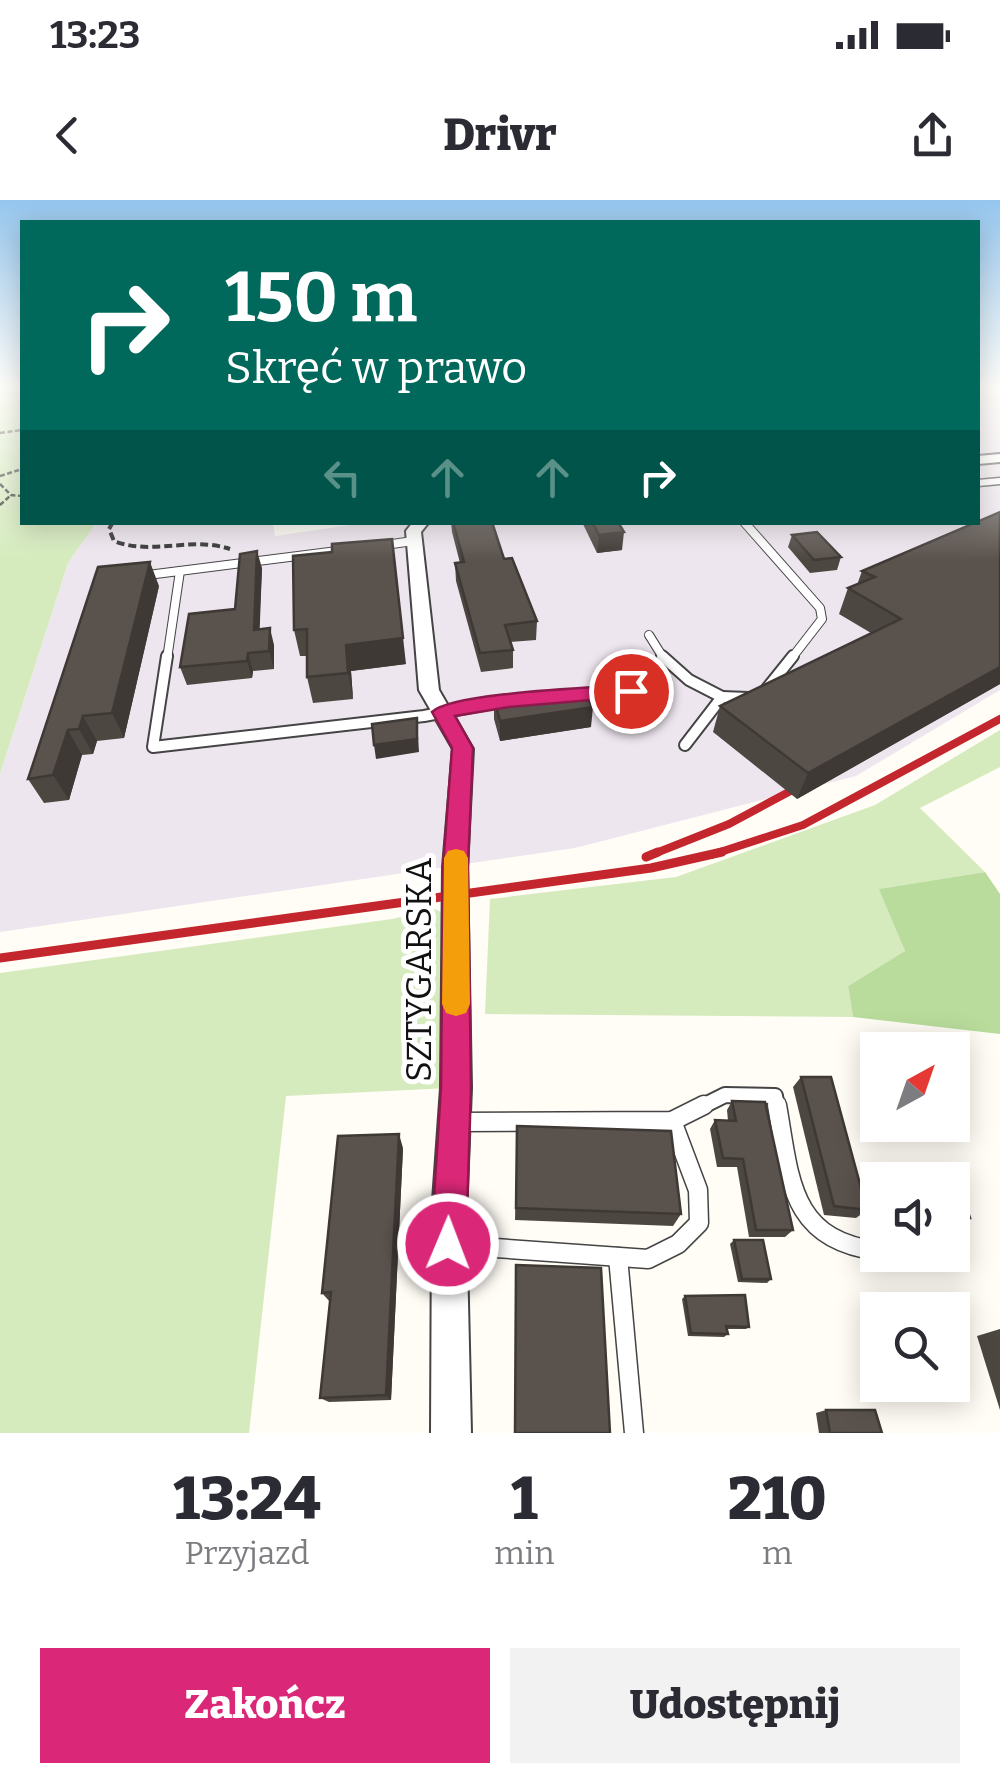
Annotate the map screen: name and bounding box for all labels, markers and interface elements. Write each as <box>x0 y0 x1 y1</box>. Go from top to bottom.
text: 13:23 <box>50 12 140 58</box>
icon: back <box>40 108 95 163</box>
text: Drivr <box>443 108 557 162</box>
icon: share <box>905 108 960 163</box>
text: 150 m <box>225 256 417 340</box>
icon: right <box>60 260 190 390</box>
text: Skręć w prawo <box>225 341 527 395</box>
icon: left <box>315 450 370 505</box>
icon: ahead <box>420 450 475 505</box>
icon: ahead <box>525 450 580 505</box>
icon: right <box>630 450 685 505</box>
pin <box>589 649 674 734</box>
icon: arrive <box>604 664 659 719</box>
street label: SZTYGARSKA <box>398 858 440 1082</box>
north arrow <box>860 1032 970 1142</box>
map controls <box>860 1032 970 1402</box>
button: sound <box>860 1162 970 1272</box>
position arrow <box>396 1192 500 1296</box>
button: search <box>860 1292 970 1402</box>
text: 13:24 <box>173 1463 321 1535</box>
text: 1 <box>511 1463 538 1535</box>
text: 210 <box>728 1463 827 1535</box>
text: Przyjazd <box>185 1534 310 1572</box>
text: min <box>494 1534 555 1572</box>
text: m <box>762 1534 792 1572</box>
button: Zakończ <box>40 1648 490 1763</box>
button: Udostępnij <box>510 1648 960 1763</box>

